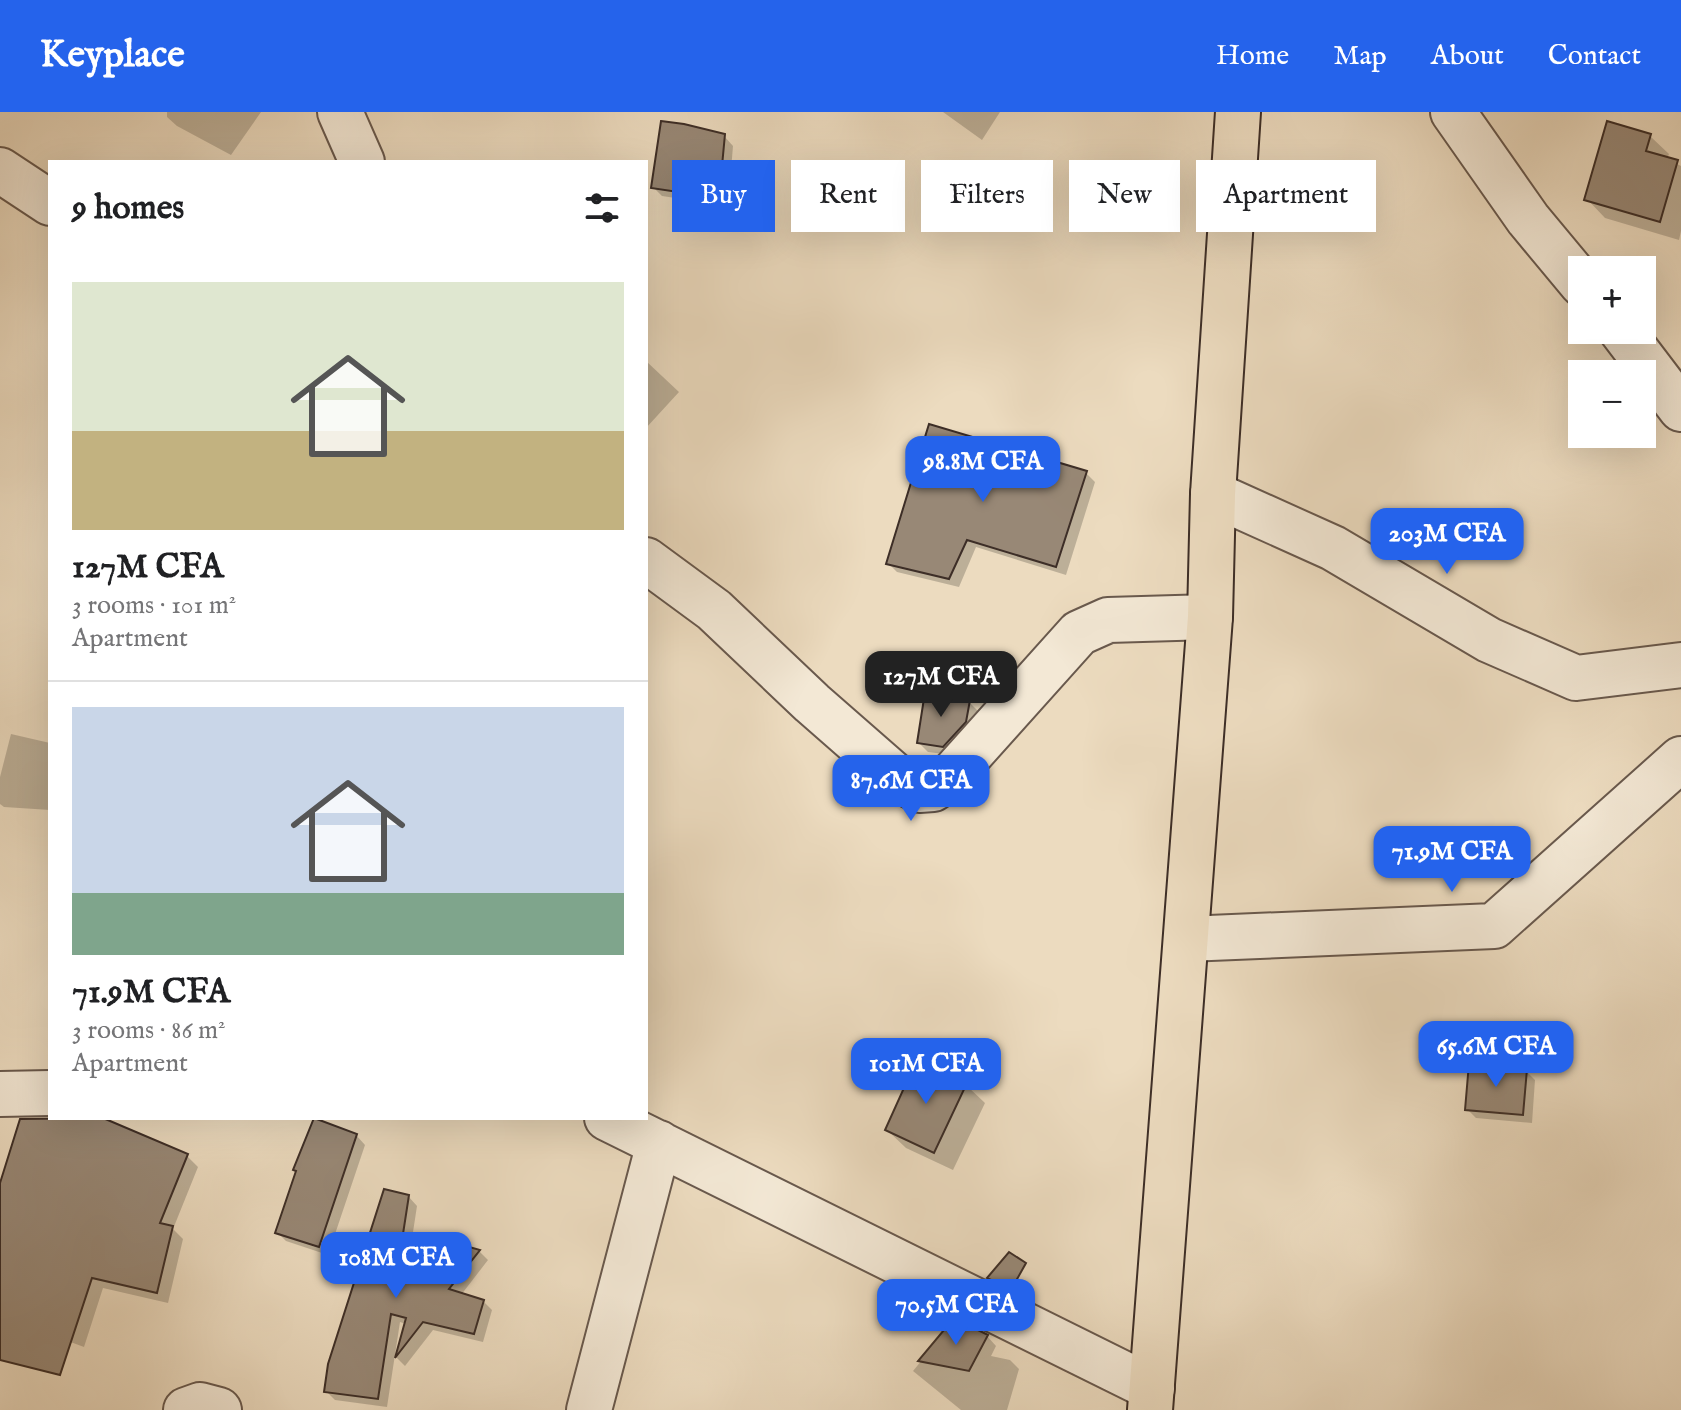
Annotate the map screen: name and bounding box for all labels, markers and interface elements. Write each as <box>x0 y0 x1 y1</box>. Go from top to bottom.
text: Keyplace <box>40 32 185 80</box>
text: Home <box>1216 39 1289 74</box>
text: Map <box>1333 39 1387 74</box>
text: About <box>1431 39 1504 74</box>
text: Contact <box>1548 39 1641 74</box>
chip: Buy <box>672 160 775 232</box>
chip: Rent <box>791 160 905 232</box>
chip: Filters <box>921 160 1053 232</box>
chip: New <box>1069 160 1180 232</box>
chip: Apartment <box>1196 160 1376 232</box>
icon: filters <box>580 186 624 230</box>
text: 9 homes <box>72 187 184 230</box>
map controls <box>1568 256 1656 448</box>
button: + <box>1568 256 1656 344</box>
icon: home <box>276 334 420 478</box>
button: − <box>1568 360 1656 448</box>
pin: 98.8M CFA <box>891 436 1075 504</box>
text: 98.8M CFA <box>923 445 1043 478</box>
pin: 203M CFA <box>1364 508 1530 576</box>
text: 203M CFA <box>1389 517 1505 550</box>
text: 127M CFA <box>72 546 224 589</box>
text: 3 rooms · 101 m² <box>72 589 236 622</box>
text: Apartment <box>72 622 188 655</box>
pin: 127M CFA <box>858 651 1024 719</box>
text: 127M CFA <box>883 660 999 693</box>
pin: 87.6M CFA <box>819 755 1003 823</box>
icon: home <box>276 759 420 903</box>
text: 87.6M CFA <box>851 764 972 797</box>
pin: 71.9M CFA <box>1360 826 1544 894</box>
text: 71.9M CFA <box>1392 835 1512 868</box>
text: 71.9M CFA <box>72 971 230 1014</box>
text: 3 rooms · 86 m² <box>72 1014 225 1047</box>
pin: 65.6M CFA <box>1404 1021 1588 1089</box>
text: 65.6M CFA <box>1436 1030 1556 1063</box>
pin: 101M CFA <box>843 1038 1009 1106</box>
text: Apartment <box>72 1047 188 1080</box>
text: 101M CFA <box>869 1047 983 1080</box>
pin: 108M CFA <box>313 1232 479 1300</box>
text: 108M CFA <box>339 1241 453 1274</box>
pin: 70.5M CFA <box>864 1279 1048 1347</box>
text: 70.5M CFA <box>895 1288 1017 1321</box>

